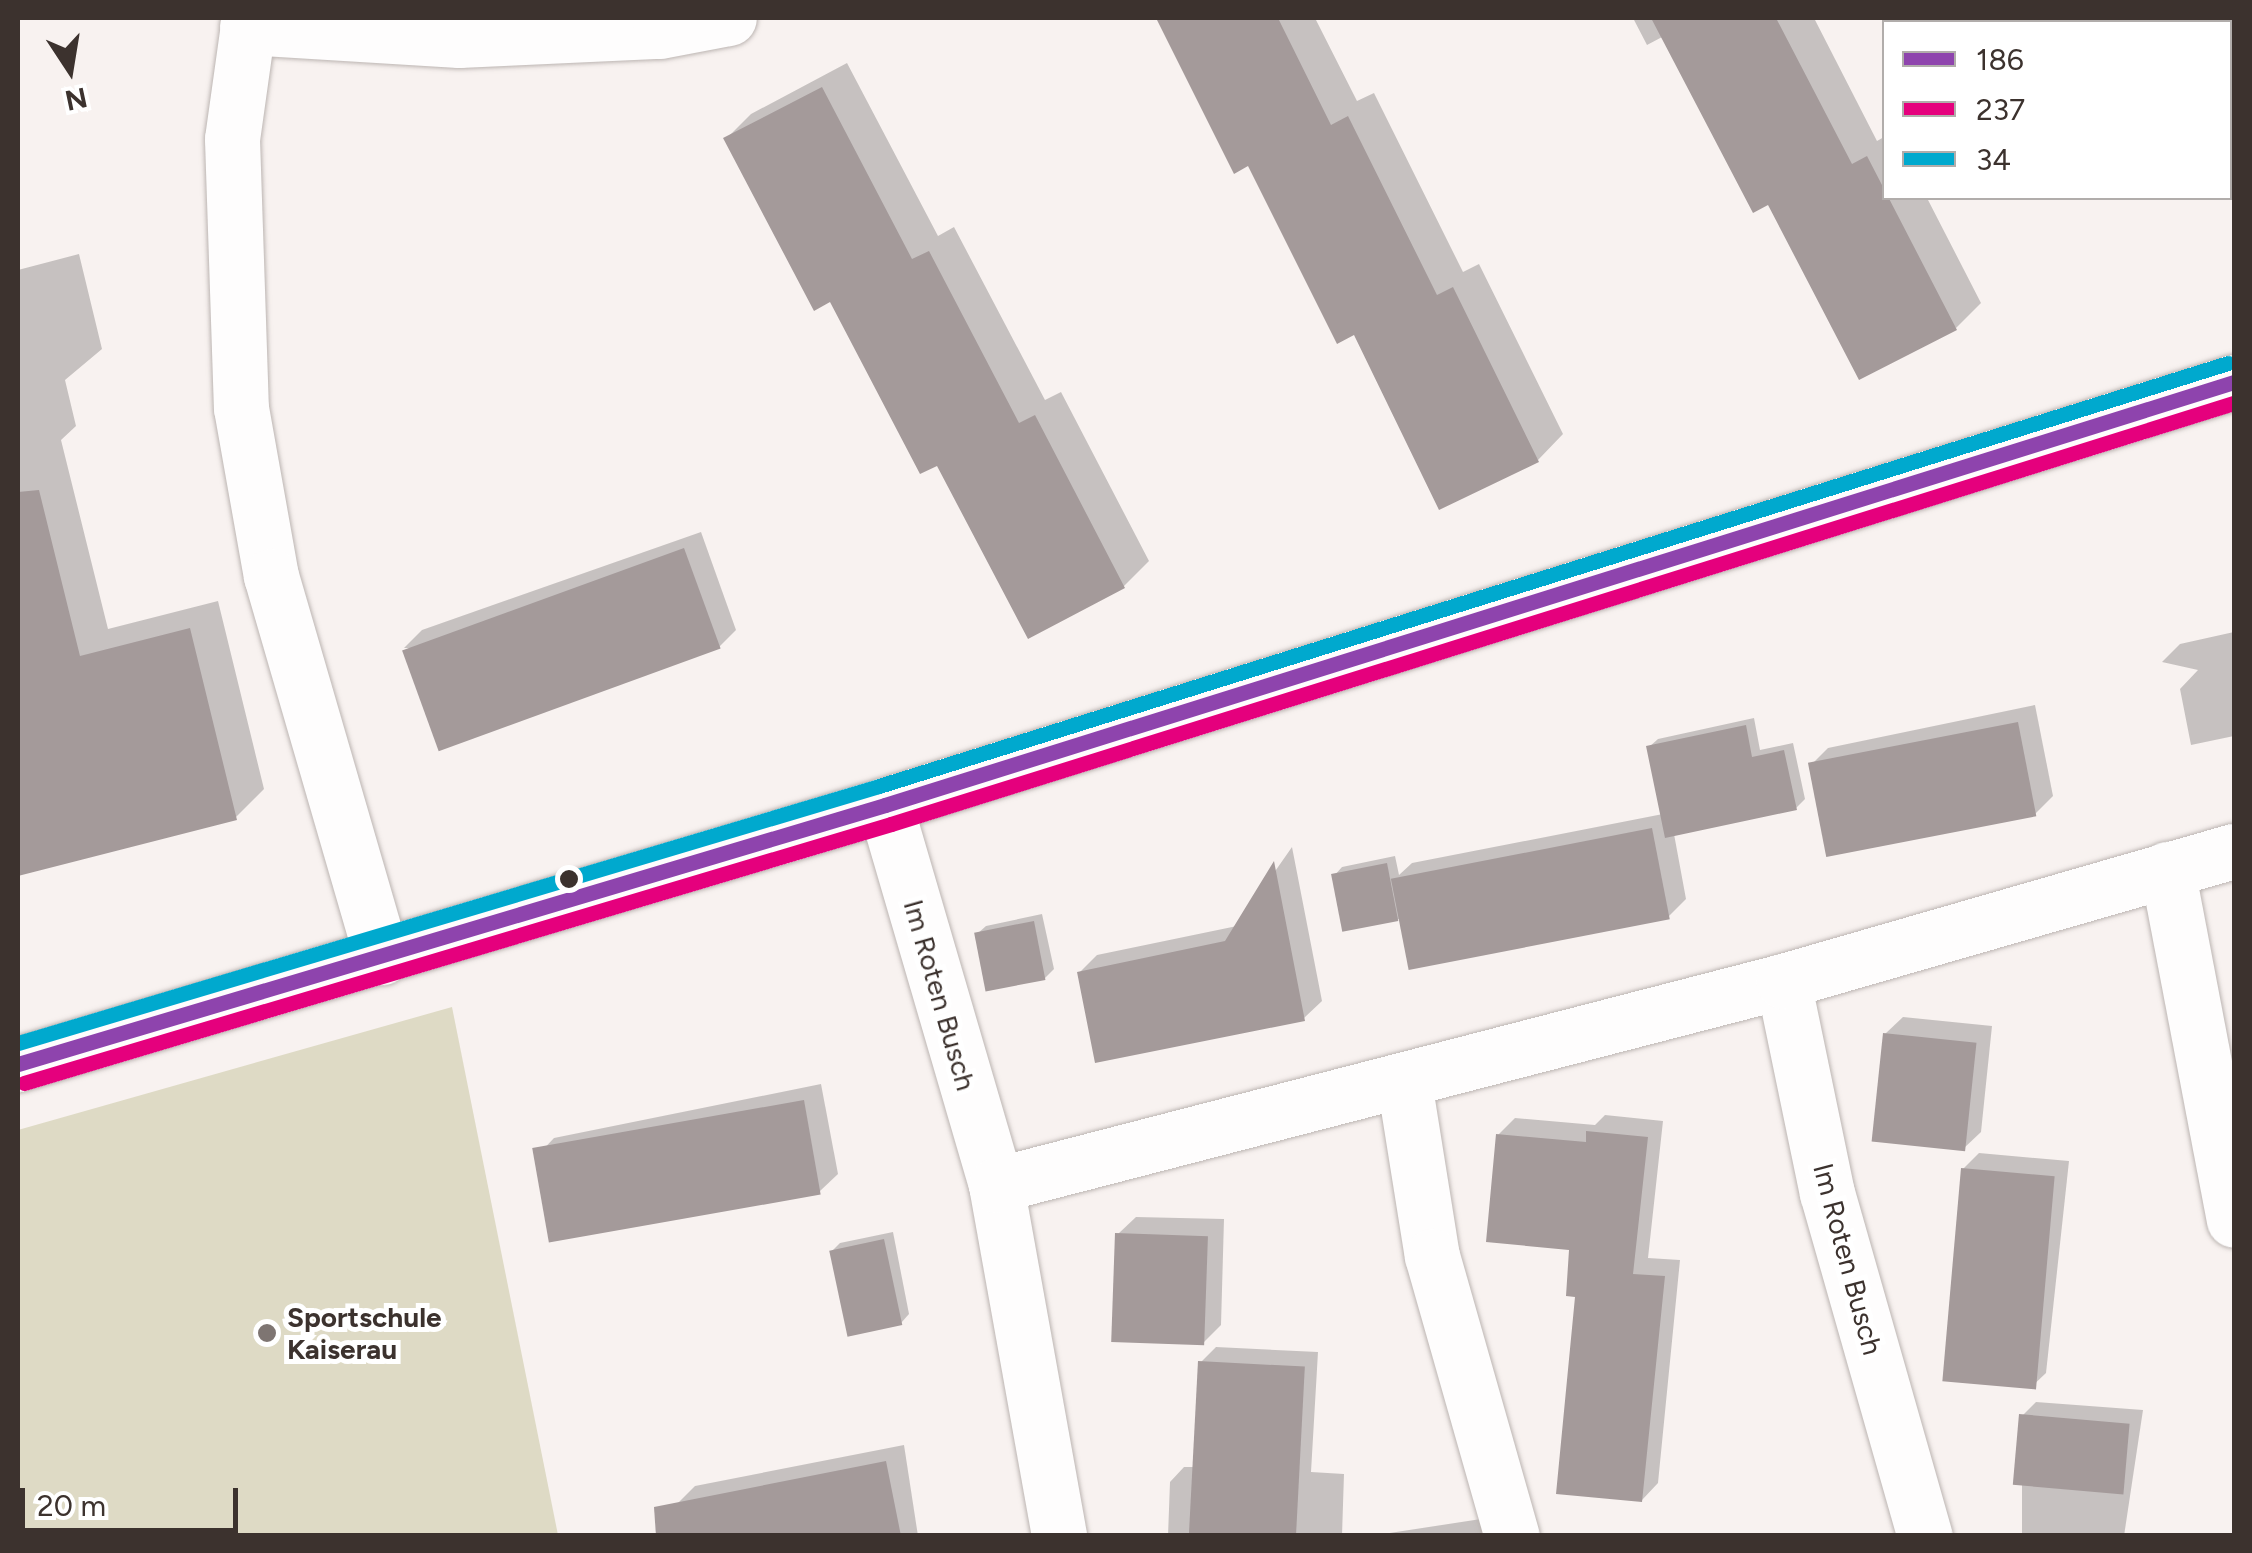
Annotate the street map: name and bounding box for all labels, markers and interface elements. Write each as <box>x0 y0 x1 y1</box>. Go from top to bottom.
north arrow <box>20 20 120 120</box>
legend <box>1882 20 2232 200</box>
text: 186 <box>1976 41 2024 78</box>
text: N <box>62 80 90 118</box>
text: 237 <box>1976 91 2025 128</box>
text: 34 <box>1976 141 2011 178</box>
unlabelled marker <box>559 869 579 889</box>
street label: Im Roten Busch <box>897 896 983 1094</box>
street label: Im Roten Busch <box>1806 1160 1890 1358</box>
place label: Sportschule Kaiserau <box>287 1300 442 1366</box>
marker: Sportschule Kaiserau <box>256 1322 278 1344</box>
scale bar <box>25 1468 242 1530</box>
text: 20 m <box>37 1487 106 1524</box>

